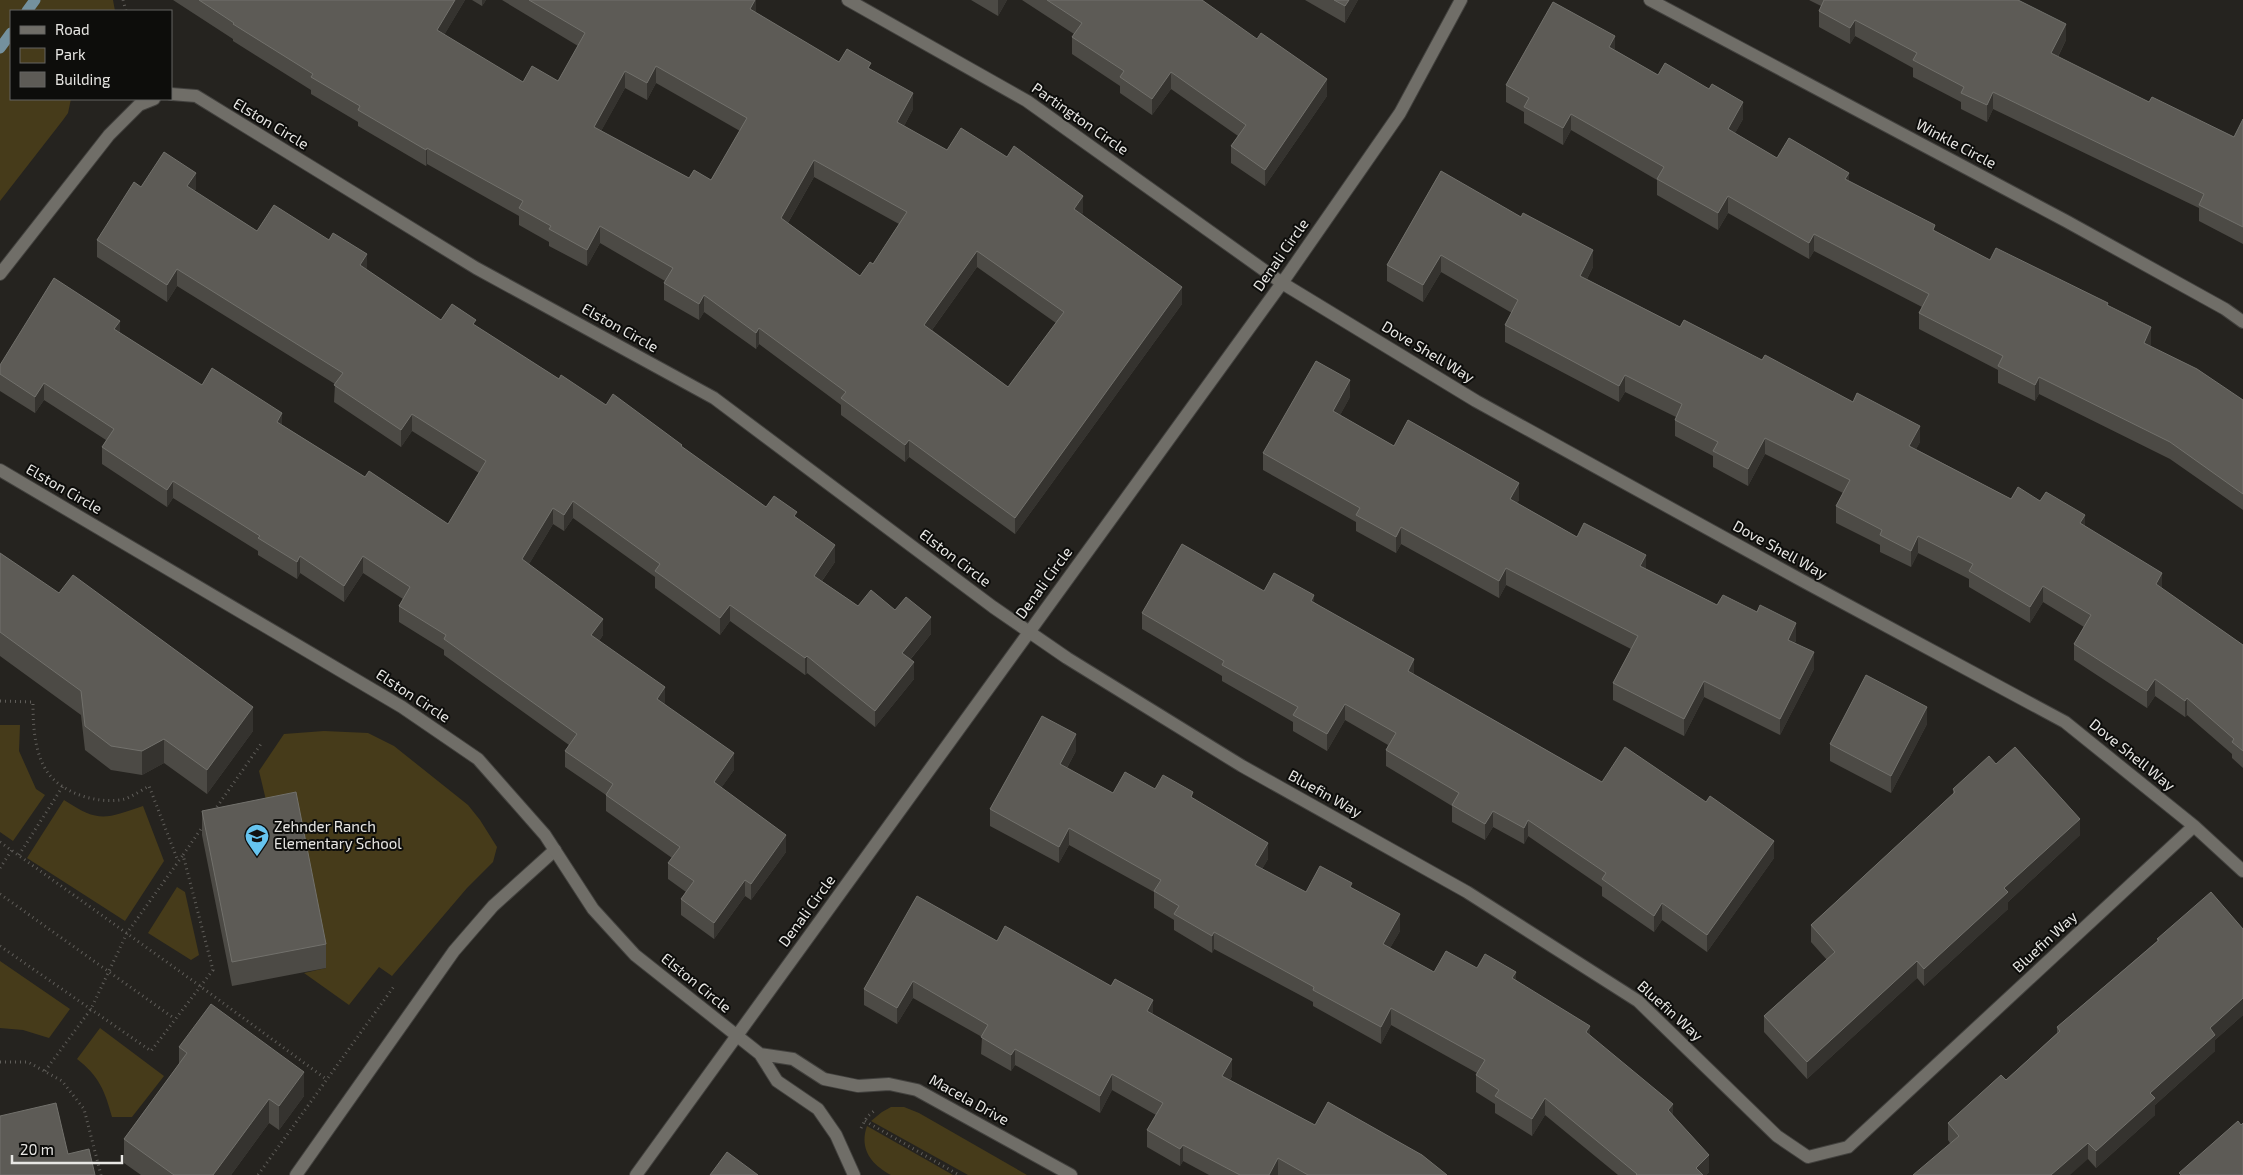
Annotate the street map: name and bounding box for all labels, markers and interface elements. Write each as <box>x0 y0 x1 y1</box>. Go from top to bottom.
legend <box>10 10 172 100</box>
text: Road <box>55 20 90 38</box>
text: Park <box>55 45 86 63</box>
text: Building <box>55 70 111 88</box>
street label: Partington Circle <box>1029 78 1132 158</box>
street label: Elston Circle <box>231 94 312 153</box>
street label: Winkle Circle <box>1913 114 2000 172</box>
street label: Denali Circle <box>1249 215 1312 294</box>
street label: Elston Circle <box>579 299 662 356</box>
street label: Dove Shell Way <box>1379 316 1478 386</box>
street label: Elston Circle <box>23 459 106 517</box>
street label: Dove Shell Way <box>1730 516 1831 582</box>
street label: Elston Circle <box>916 525 995 590</box>
street label: Denali Circle <box>1011 543 1075 622</box>
street label: Elston Circle <box>373 665 454 726</box>
street label: Dove Shell Way <box>2086 714 2179 794</box>
street label: Bluefin Way <box>1285 765 1366 821</box>
place label: Zehnder Ranch Elementary School <box>274 817 402 852</box>
school or university icon: Zehnder Ranch Elementary School <box>244 823 270 857</box>
street label: Denali Circle <box>774 871 838 950</box>
street label: Bluefin Way <box>2008 907 2080 976</box>
street label: Elston Circle <box>658 949 735 1016</box>
street label: Bluefin Way <box>1634 976 1707 1044</box>
street label: Macela Drive <box>927 1070 1012 1128</box>
scale bar <box>12 1132 122 1164</box>
text: 20 m <box>20 1140 54 1158</box>

